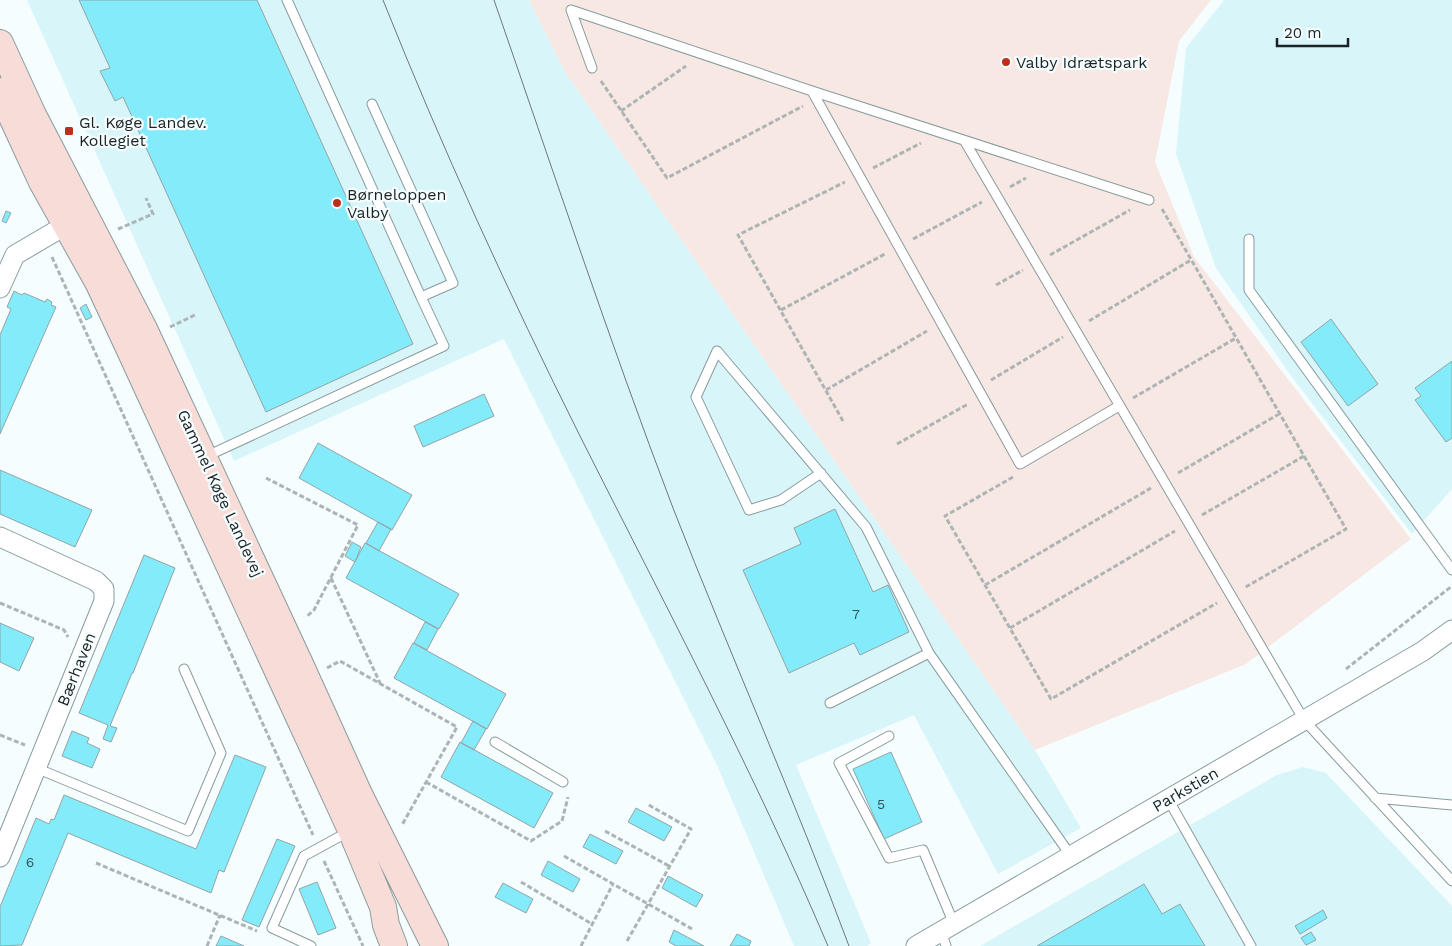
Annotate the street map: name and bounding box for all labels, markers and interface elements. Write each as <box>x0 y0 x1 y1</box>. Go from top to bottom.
scale bar <box>1277 15 1348 47</box>
text: 20 m <box>1284 24 1322 42</box>
place label: Valby Idrætspark <box>1016 53 1147 72</box>
marker: Valby Idrætspark <box>1000 56 1012 68</box>
place label: Gl. Køge Landev. Kollegiet <box>79 113 207 150</box>
marker: Gl. Køge Landev. Kollegiet <box>63 125 75 137</box>
place label: Børneloppen Valby <box>347 185 446 222</box>
marker: Børneloppen Valby <box>331 197 343 209</box>
street label: Gammel Køge Landevej <box>173 407 268 580</box>
house number: 7 <box>852 606 860 622</box>
street label: Bærhaven <box>53 630 100 709</box>
street label: Parkstien <box>1149 763 1222 816</box>
house number: 5 <box>877 796 885 812</box>
house number: 6 <box>26 854 34 870</box>

